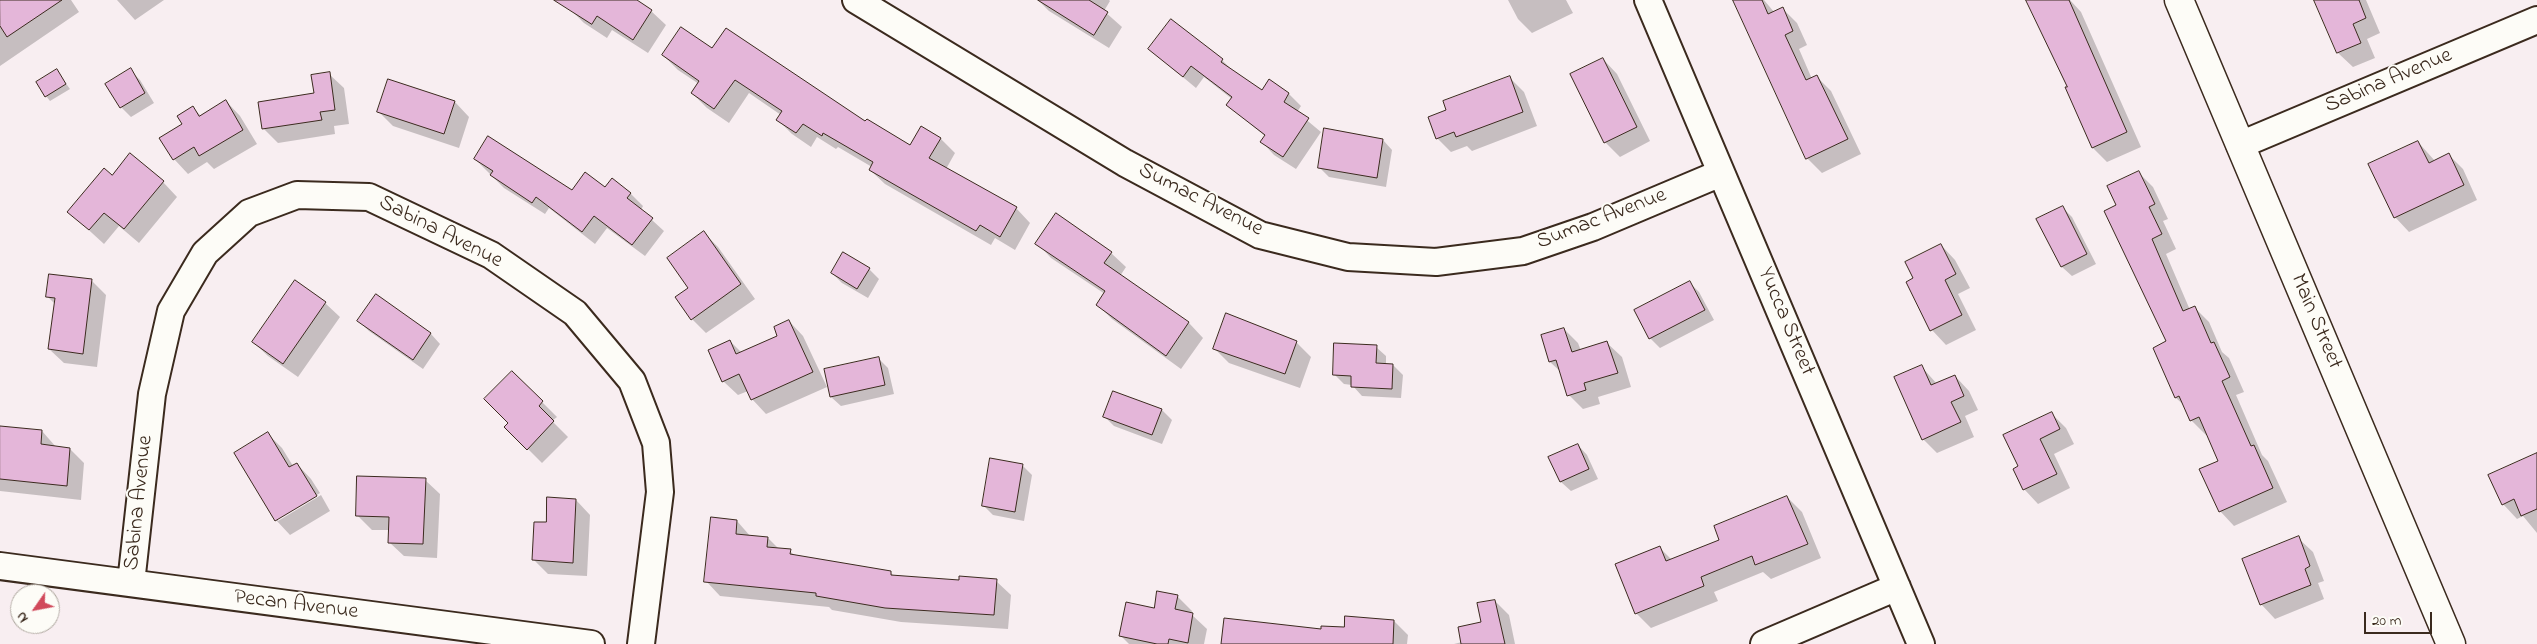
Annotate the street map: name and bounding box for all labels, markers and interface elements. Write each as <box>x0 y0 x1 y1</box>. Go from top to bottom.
street label: Sabina Avenue <box>2321 43 2457 121</box>
street label: Sumac Avenue <box>1133 158 1267 244</box>
street label: Sumac Avenue <box>1533 183 1671 257</box>
street label: Sabina Avenue <box>374 190 506 276</box>
street label: Yucca Street <box>1750 264 1820 380</box>
street label: Main Street <box>2283 270 2347 374</box>
street label: Sabina Avenue <box>120 434 160 572</box>
north arrow <box>10 584 60 634</box>
street label: Pecan Avenue <box>232 585 360 627</box>
scale bar <box>2367 602 2434 634</box>
text: N <box>11 607 34 627</box>
text: 20 m <box>2372 610 2401 632</box>

